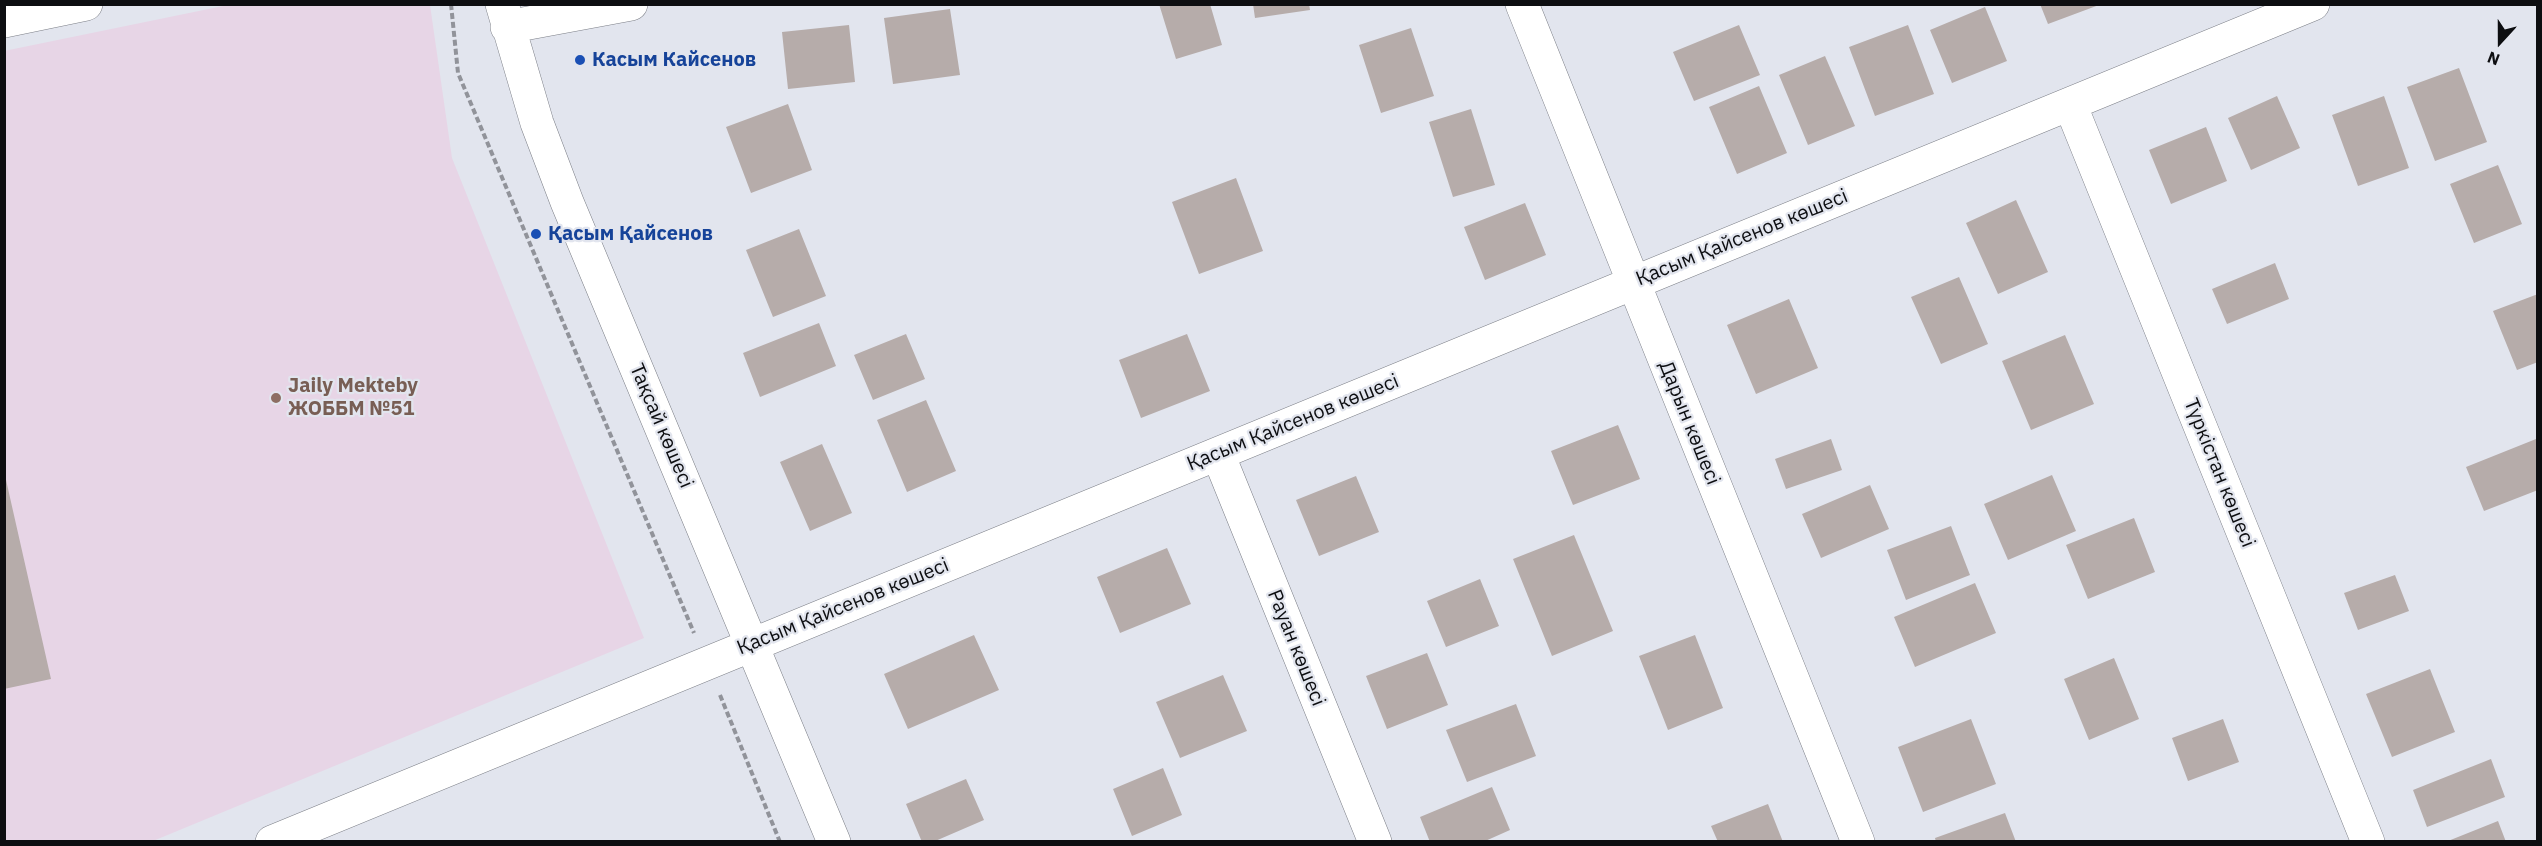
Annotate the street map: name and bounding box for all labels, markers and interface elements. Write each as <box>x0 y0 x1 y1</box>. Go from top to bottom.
north arrow <box>2470 12 2530 72</box>
text: N <box>2485 47 2503 70</box>
place label: Касым Кайсенов <box>592 48 756 72</box>
marker: Касым Кайсенов <box>573 53 587 67</box>
street label: Қасым Қайсенов көшесі <box>1632 184 1852 292</box>
place label: Қасым Қайсенов <box>548 222 713 246</box>
marker: Қасым Қайсенов <box>529 227 543 241</box>
street label: Дарын көшесі <box>1653 358 1725 488</box>
street label: Тақсай көшесі <box>624 360 698 492</box>
street label: Қасым Қайсенов көшесі <box>1183 369 1403 477</box>
place label: Jaily Mekteby ЖОББМ №51 <box>288 374 418 421</box>
marker: Jaily Mekteby ЖОББМ №51 <box>269 391 283 405</box>
street label: Түркістан көшесі <box>2178 395 2260 551</box>
street label: Қасым Қайсенов көшесі <box>733 553 953 661</box>
street label: Рауан көшесі <box>1262 586 1330 710</box>

